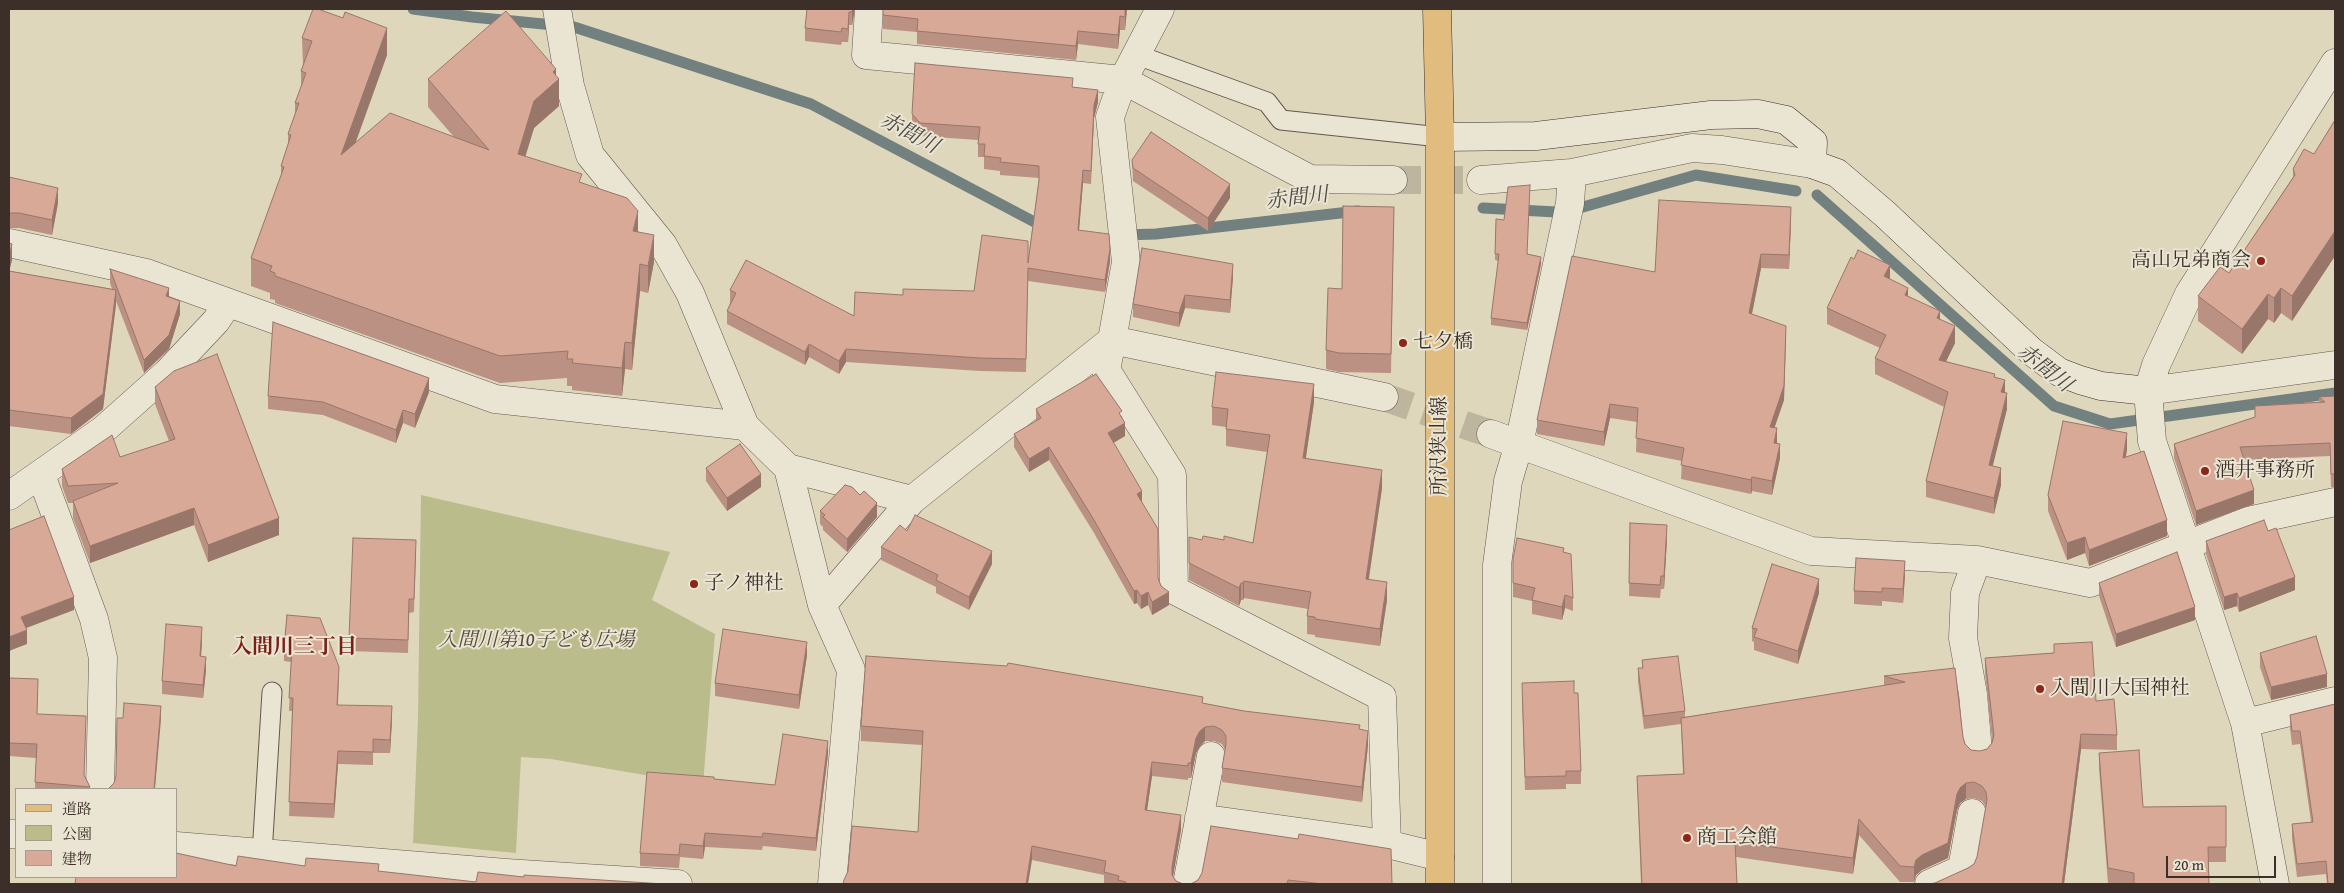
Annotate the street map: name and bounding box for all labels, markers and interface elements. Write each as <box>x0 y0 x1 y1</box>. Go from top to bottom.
water label: 赤間川 <box>875 108 943 160</box>
water label: 赤間川 <box>1264 183 1330 215</box>
place label: 高山兄弟商会 <box>2131 249 2251 273</box>
marker: 高山兄弟商会 <box>2255 255 2267 267</box>
place label: 七夕橋 <box>1413 331 1473 355</box>
marker: 七夕橋 <box>1397 337 1409 349</box>
water label: 赤間川 <box>2011 340 2077 398</box>
street label: 所沢狭山線 <box>1428 396 1452 496</box>
place label: 酒井事務所 <box>2215 459 2315 483</box>
marker: 酒井事務所 <box>2199 465 2211 477</box>
place label: 子ノ神社 <box>704 572 784 596</box>
marker: 子ノ神社 <box>688 578 700 590</box>
park label: 入間川第10子ども広場 <box>438 629 634 653</box>
district label: 入間川三丁目 <box>231 635 357 661</box>
place label: 入間川大国神社 <box>2050 677 2190 701</box>
marker: 入間川大国神社 <box>2034 683 2046 695</box>
legend <box>15 788 178 878</box>
text: 道路 <box>62 798 92 819</box>
text: 公園 <box>62 823 92 844</box>
place label: 商工会館 <box>1697 826 1777 850</box>
marker: 商工会館 <box>1681 832 1693 844</box>
scale bar <box>2169 846 2279 878</box>
text: 建物 <box>62 848 92 869</box>
text: 20 m <box>2174 854 2204 875</box>

